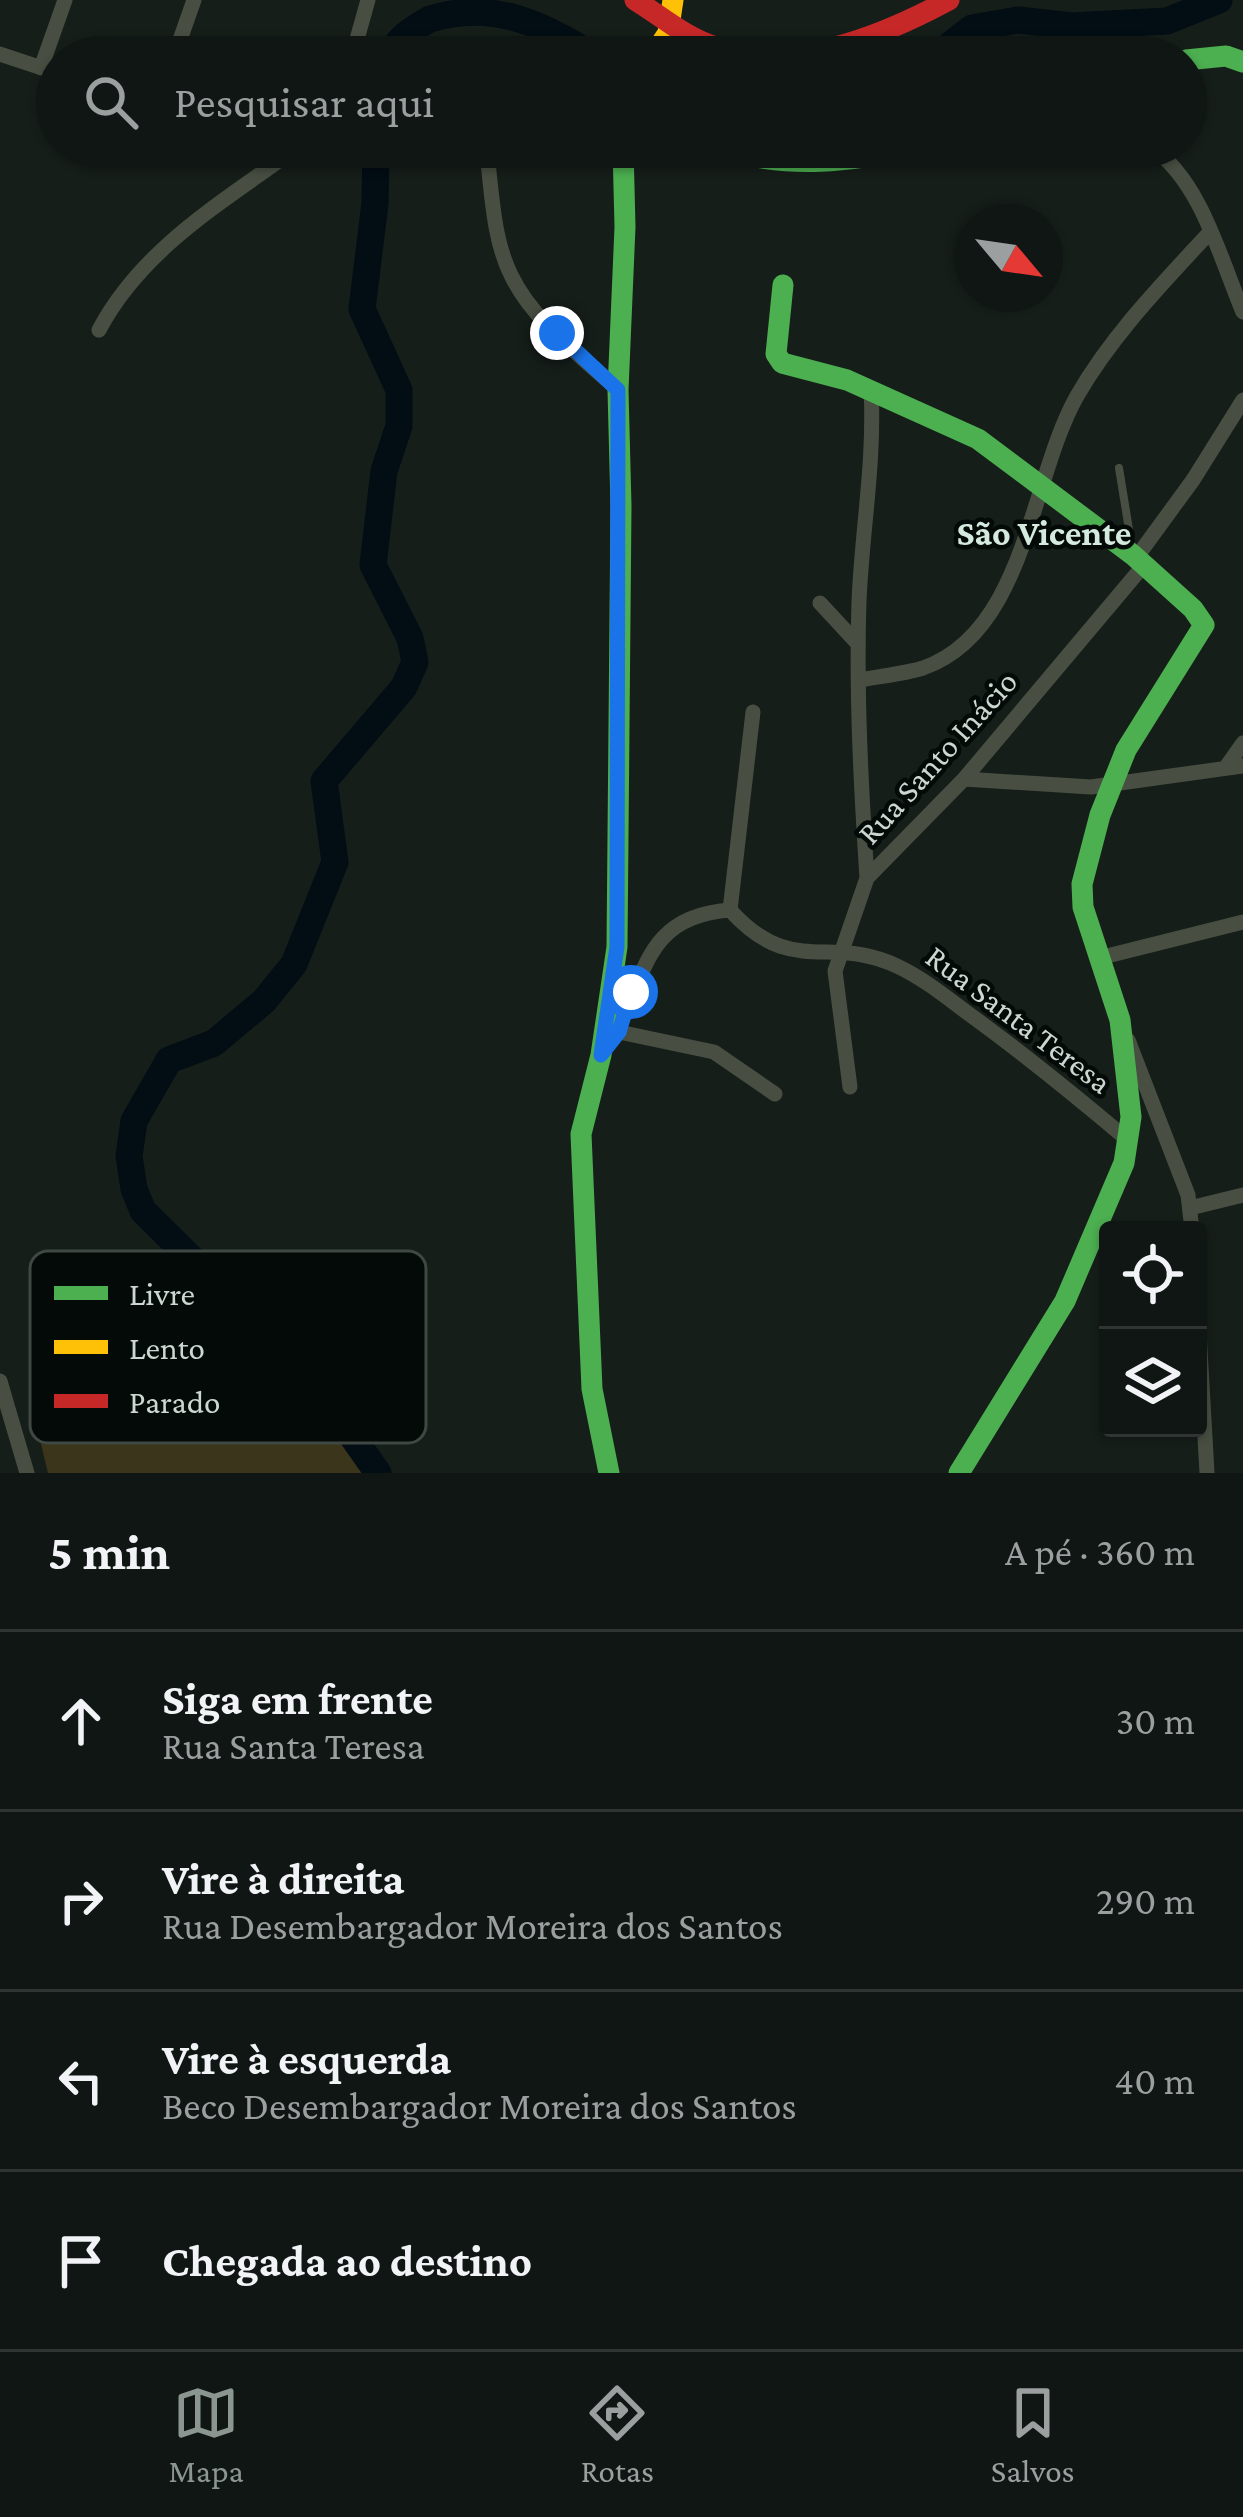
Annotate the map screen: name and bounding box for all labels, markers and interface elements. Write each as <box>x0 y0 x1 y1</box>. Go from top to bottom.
search box <box>36 36 1207 168</box>
icon: search <box>78 69 144 135</box>
text: Pesquisar aqui <box>174 77 434 127</box>
north arrow <box>955 204 1063 312</box>
route end <box>530 306 584 360</box>
district label: São Vicente <box>956 513 1132 553</box>
street label: Rua Santo Inácio <box>850 663 1024 851</box>
street label: Rua Santa Teresa <box>919 937 1119 1101</box>
route start <box>604 965 658 1019</box>
map controls <box>1099 1221 1207 1437</box>
button: locate <box>1099 1221 1207 1329</box>
legend <box>30 1251 426 1443</box>
text: Livre <box>129 1275 195 1312</box>
text: Lento <box>129 1329 205 1366</box>
button: layers <box>1099 1329 1207 1437</box>
text: Parado <box>129 1383 220 1420</box>
text: 5 min <box>48 1523 170 1580</box>
text: A pé · 360 m <box>1005 1530 1195 1573</box>
text: Siga em frente <box>162 1674 433 1724</box>
icon: ahead <box>48 1688 114 1754</box>
text: 30 m <box>1116 1699 1195 1742</box>
text: Rua Santa Teresa <box>162 1724 425 1767</box>
text: Vire à direita <box>162 1854 404 1904</box>
icon: right <box>48 1868 114 1934</box>
text: 290 m <box>1096 1879 1195 1922</box>
text: Rua Desembargador Moreira dos Santos <box>162 1904 783 1947</box>
text: Vire à esquerda <box>162 2034 451 2084</box>
icon: left <box>48 2048 114 2114</box>
text: 40 m <box>1114 2059 1195 2102</box>
text: Beco Desembargador Moreira dos Santos <box>162 2084 797 2127</box>
icon: arrive <box>48 2228 114 2294</box>
text: Chegada ao destino <box>162 2236 532 2286</box>
tab: Mapa <box>168 2380 244 2489</box>
tab: Rotas <box>581 2380 654 2489</box>
tab: Salvos <box>991 2380 1075 2489</box>

